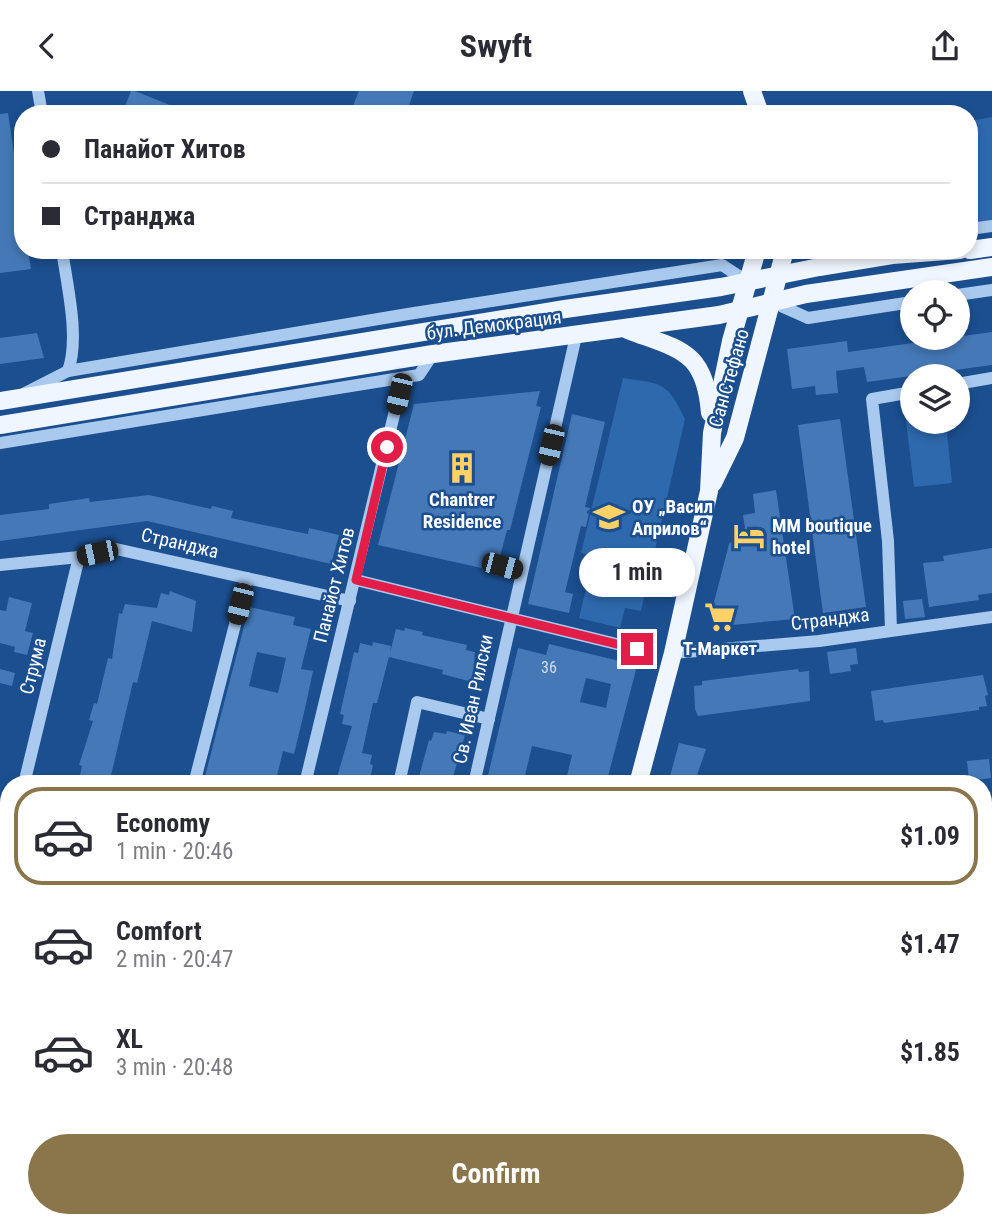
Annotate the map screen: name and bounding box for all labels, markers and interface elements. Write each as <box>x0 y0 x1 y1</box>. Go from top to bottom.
icon: back <box>28 27 66 65</box>
text: Swyft <box>460 27 532 65</box>
icon: share <box>926 27 964 65</box>
text: Панайот Хитов <box>84 134 246 164</box>
text: Странджа <box>84 201 195 231</box>
map controls <box>900 280 970 434</box>
button: locate <box>900 280 970 350</box>
street label: бул. Демокрация <box>425 305 563 345</box>
street label: Сан Стефано <box>704 326 754 430</box>
button: layers <box>900 364 970 434</box>
car <box>385 371 414 417</box>
car <box>537 422 566 468</box>
route start <box>371 431 403 463</box>
building icon: Chantrer Residence <box>445 451 479 485</box>
place label: Chantrer Residence <box>423 488 501 533</box>
place label: ОУ „Васил Априлов“ <box>632 495 713 540</box>
school or university icon: ОУ „Васил Априлов“ <box>592 500 626 534</box>
place label: MM boutique hotel <box>772 514 872 559</box>
hotel icon: MM boutique hotel <box>732 519 766 553</box>
street label: Странджа <box>139 523 221 563</box>
street label: Панайот Хитов <box>309 525 359 645</box>
car <box>75 538 120 568</box>
callout: 1 min <box>579 547 695 596</box>
car <box>479 550 526 582</box>
text: 1 min <box>611 559 663 586</box>
car <box>225 581 256 627</box>
supermarket icon: Т-Маркет <box>703 600 737 634</box>
street label: Странджа <box>789 603 871 635</box>
street label: Св. Иван Рилски <box>448 632 498 766</box>
route end <box>621 633 653 665</box>
street label: Струма <box>15 635 51 697</box>
place label: Т-Маркет <box>683 637 758 660</box>
house number: 36 <box>541 658 557 677</box>
icon: car <box>32 805 95 868</box>
text: Economy <box>116 808 210 838</box>
text: $1.09 <box>900 821 960 851</box>
text: 1 min · 20:46 <box>116 838 233 865</box>
icon: car <box>32 913 95 976</box>
text: Comfort <box>116 916 202 946</box>
text: $1.47 <box>900 929 960 959</box>
text: 2 min · 20:47 <box>116 946 233 973</box>
icon: car <box>32 1021 95 1084</box>
text: XL <box>116 1024 143 1054</box>
text: $1.85 <box>900 1037 960 1067</box>
text: 3 min · 20:48 <box>116 1054 233 1081</box>
button: Confirm <box>28 1134 964 1214</box>

